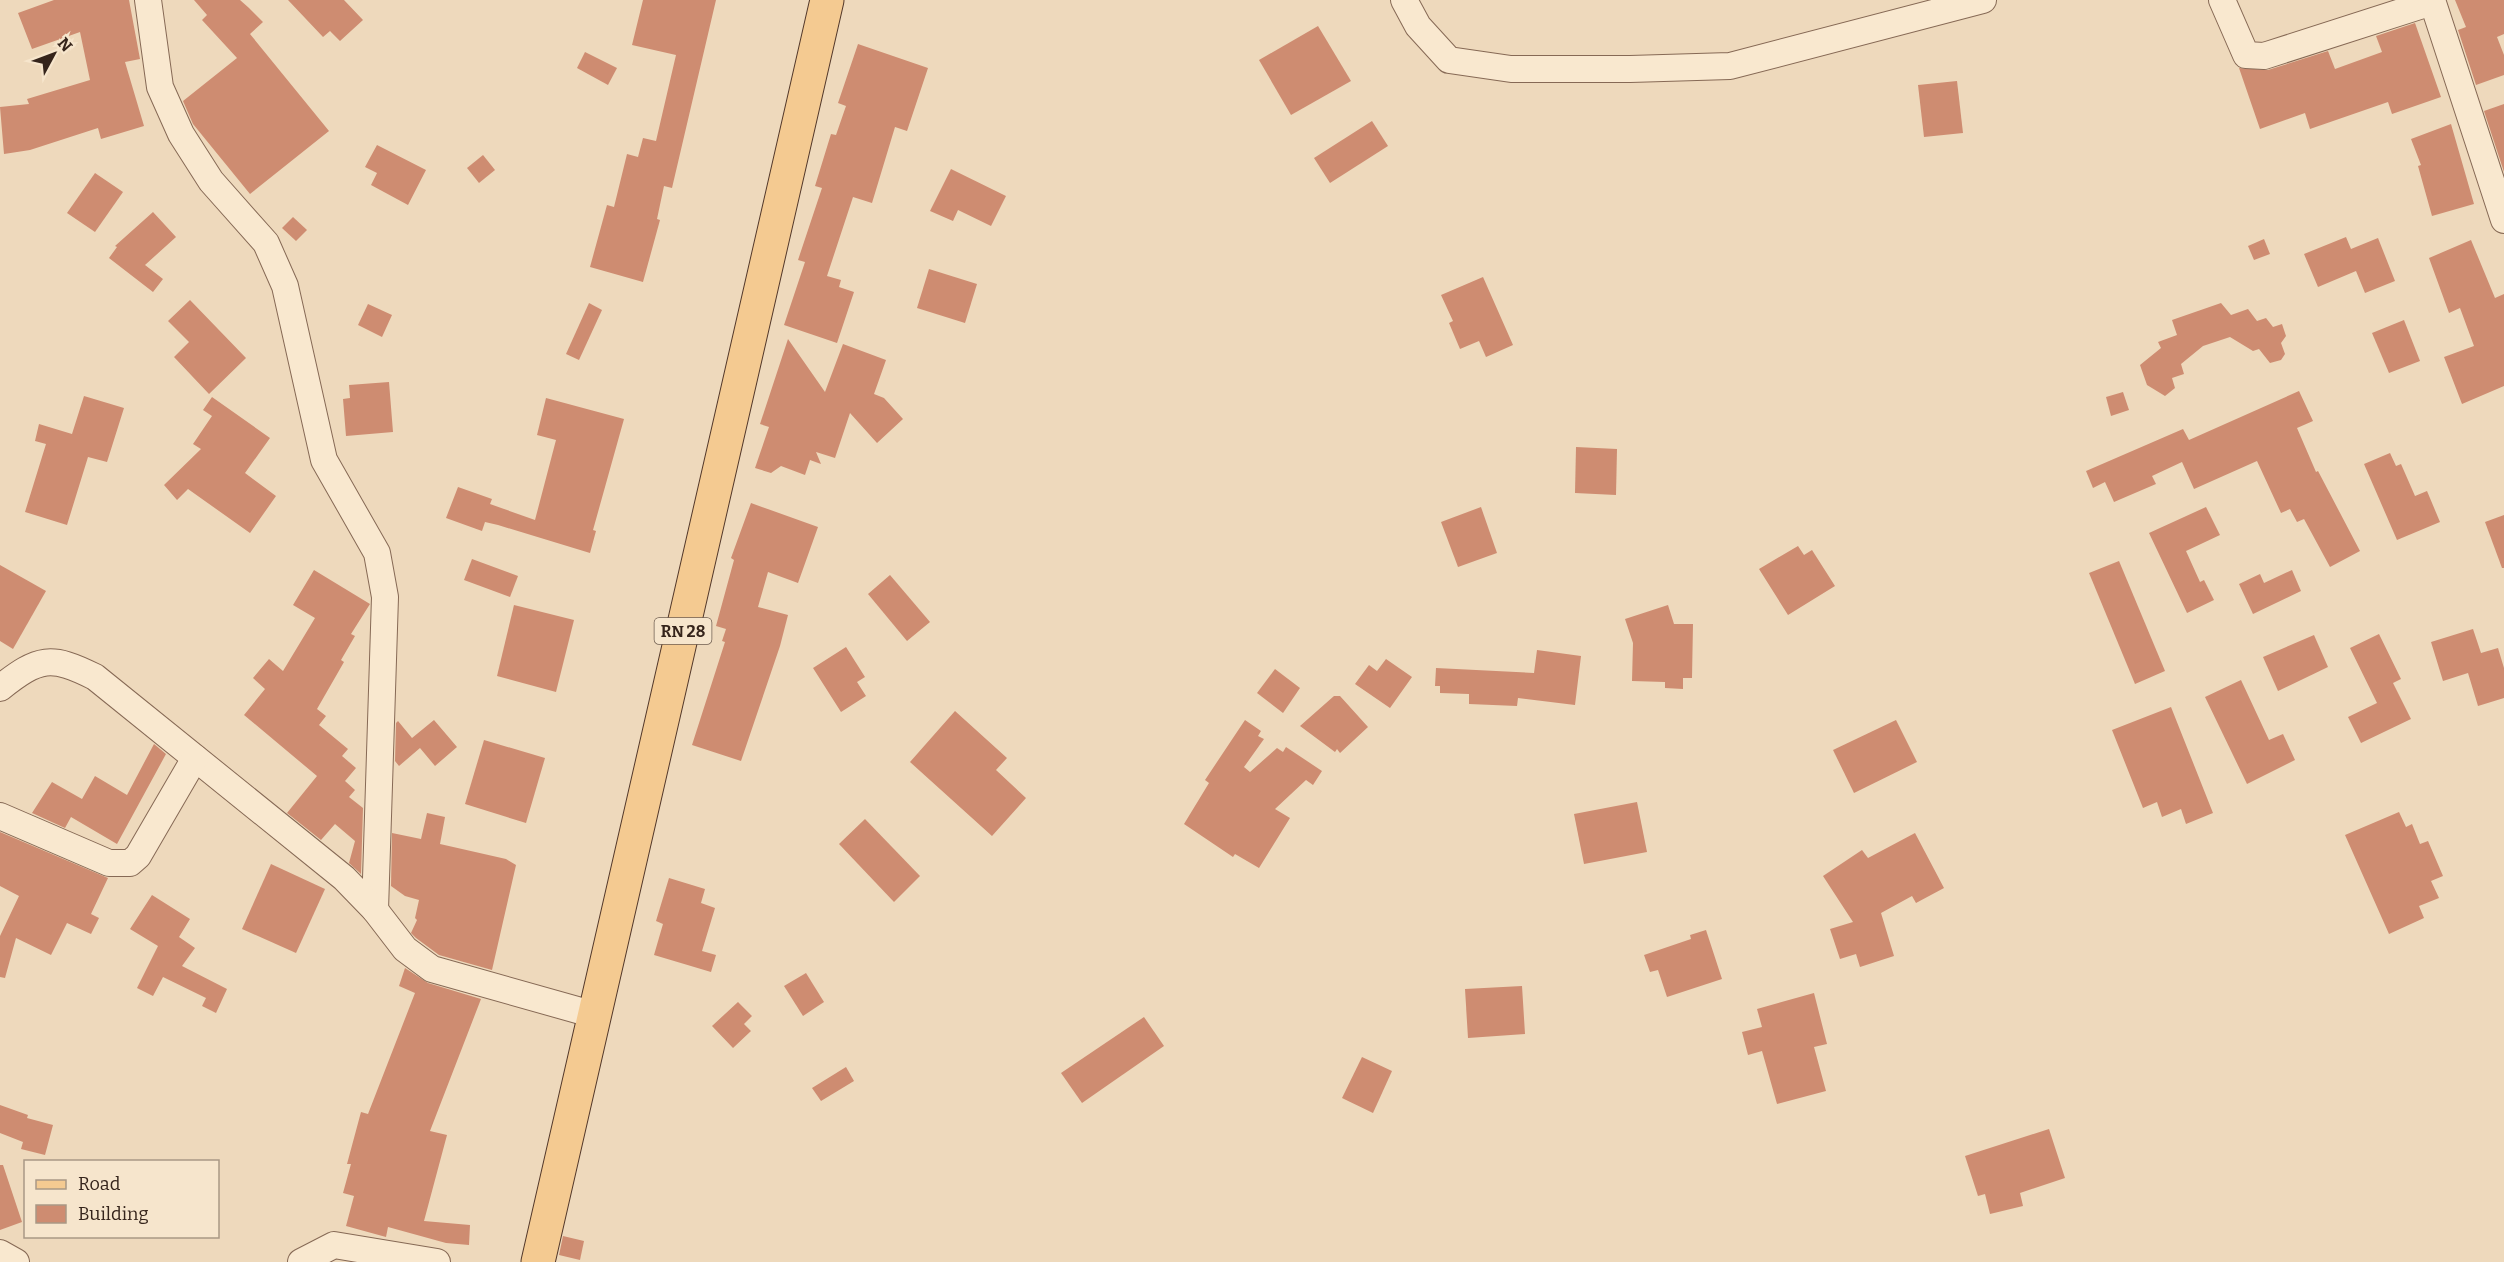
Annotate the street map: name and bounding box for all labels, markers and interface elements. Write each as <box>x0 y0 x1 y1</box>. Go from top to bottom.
north arrow <box>24 24 84 84</box>
text: N <box>54 34 76 55</box>
road number: RN 28 <box>654 618 712 644</box>
legend <box>24 1160 219 1238</box>
text: Road <box>78 1173 121 1195</box>
text: Building <box>78 1203 149 1225</box>

